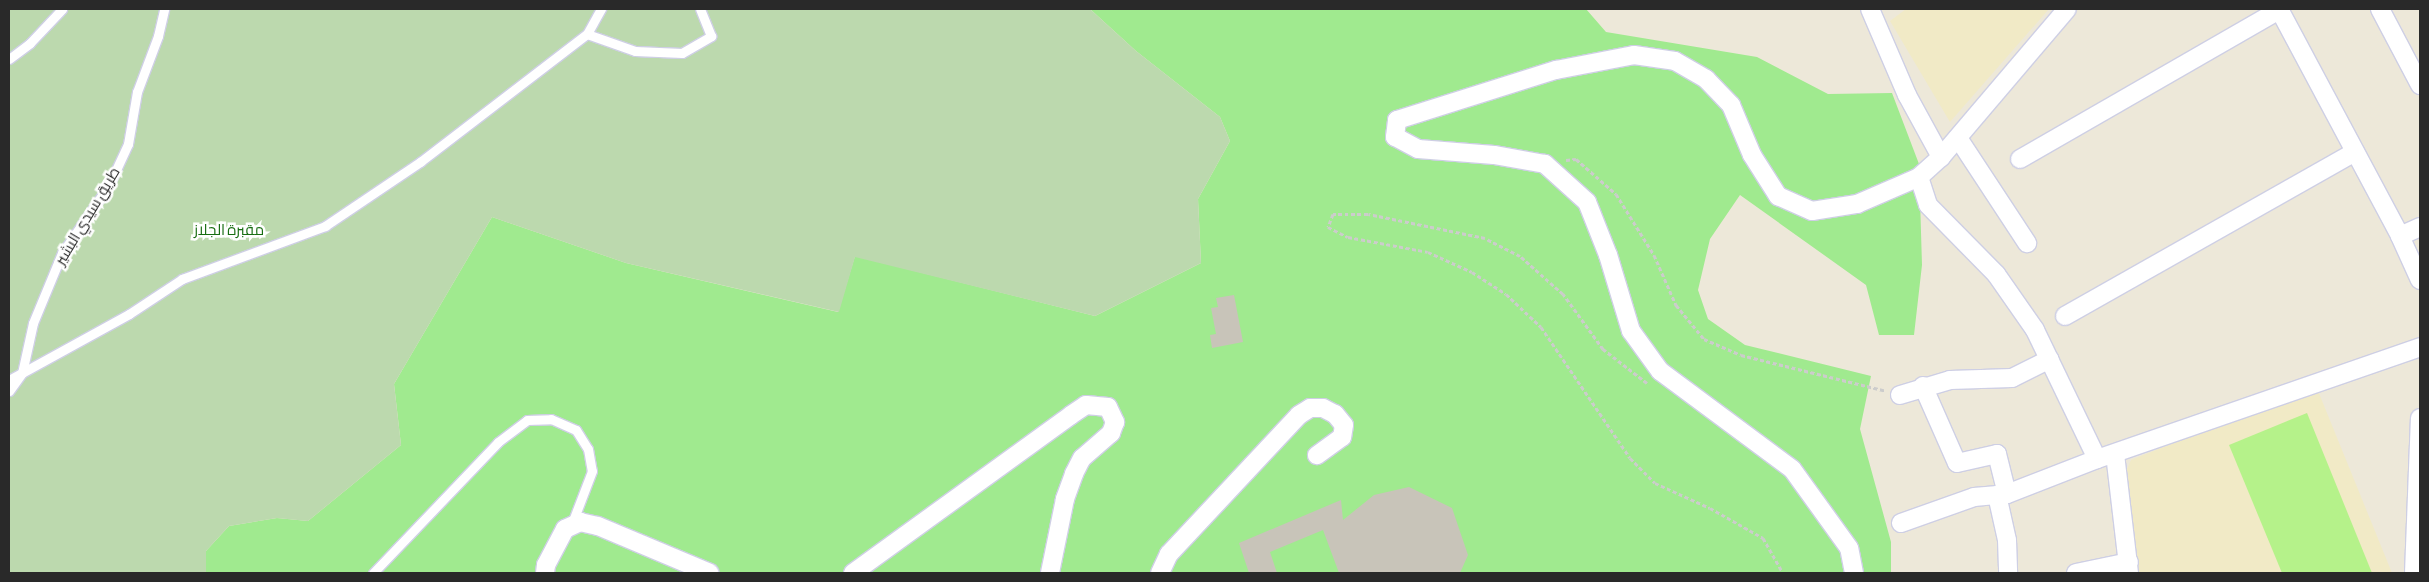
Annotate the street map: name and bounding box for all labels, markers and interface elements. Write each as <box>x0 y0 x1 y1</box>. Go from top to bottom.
street label: طريق سيدي البشير <box>51 164 123 268</box>
park label: مقبرة الجلاز <box>194 221 264 239</box>

